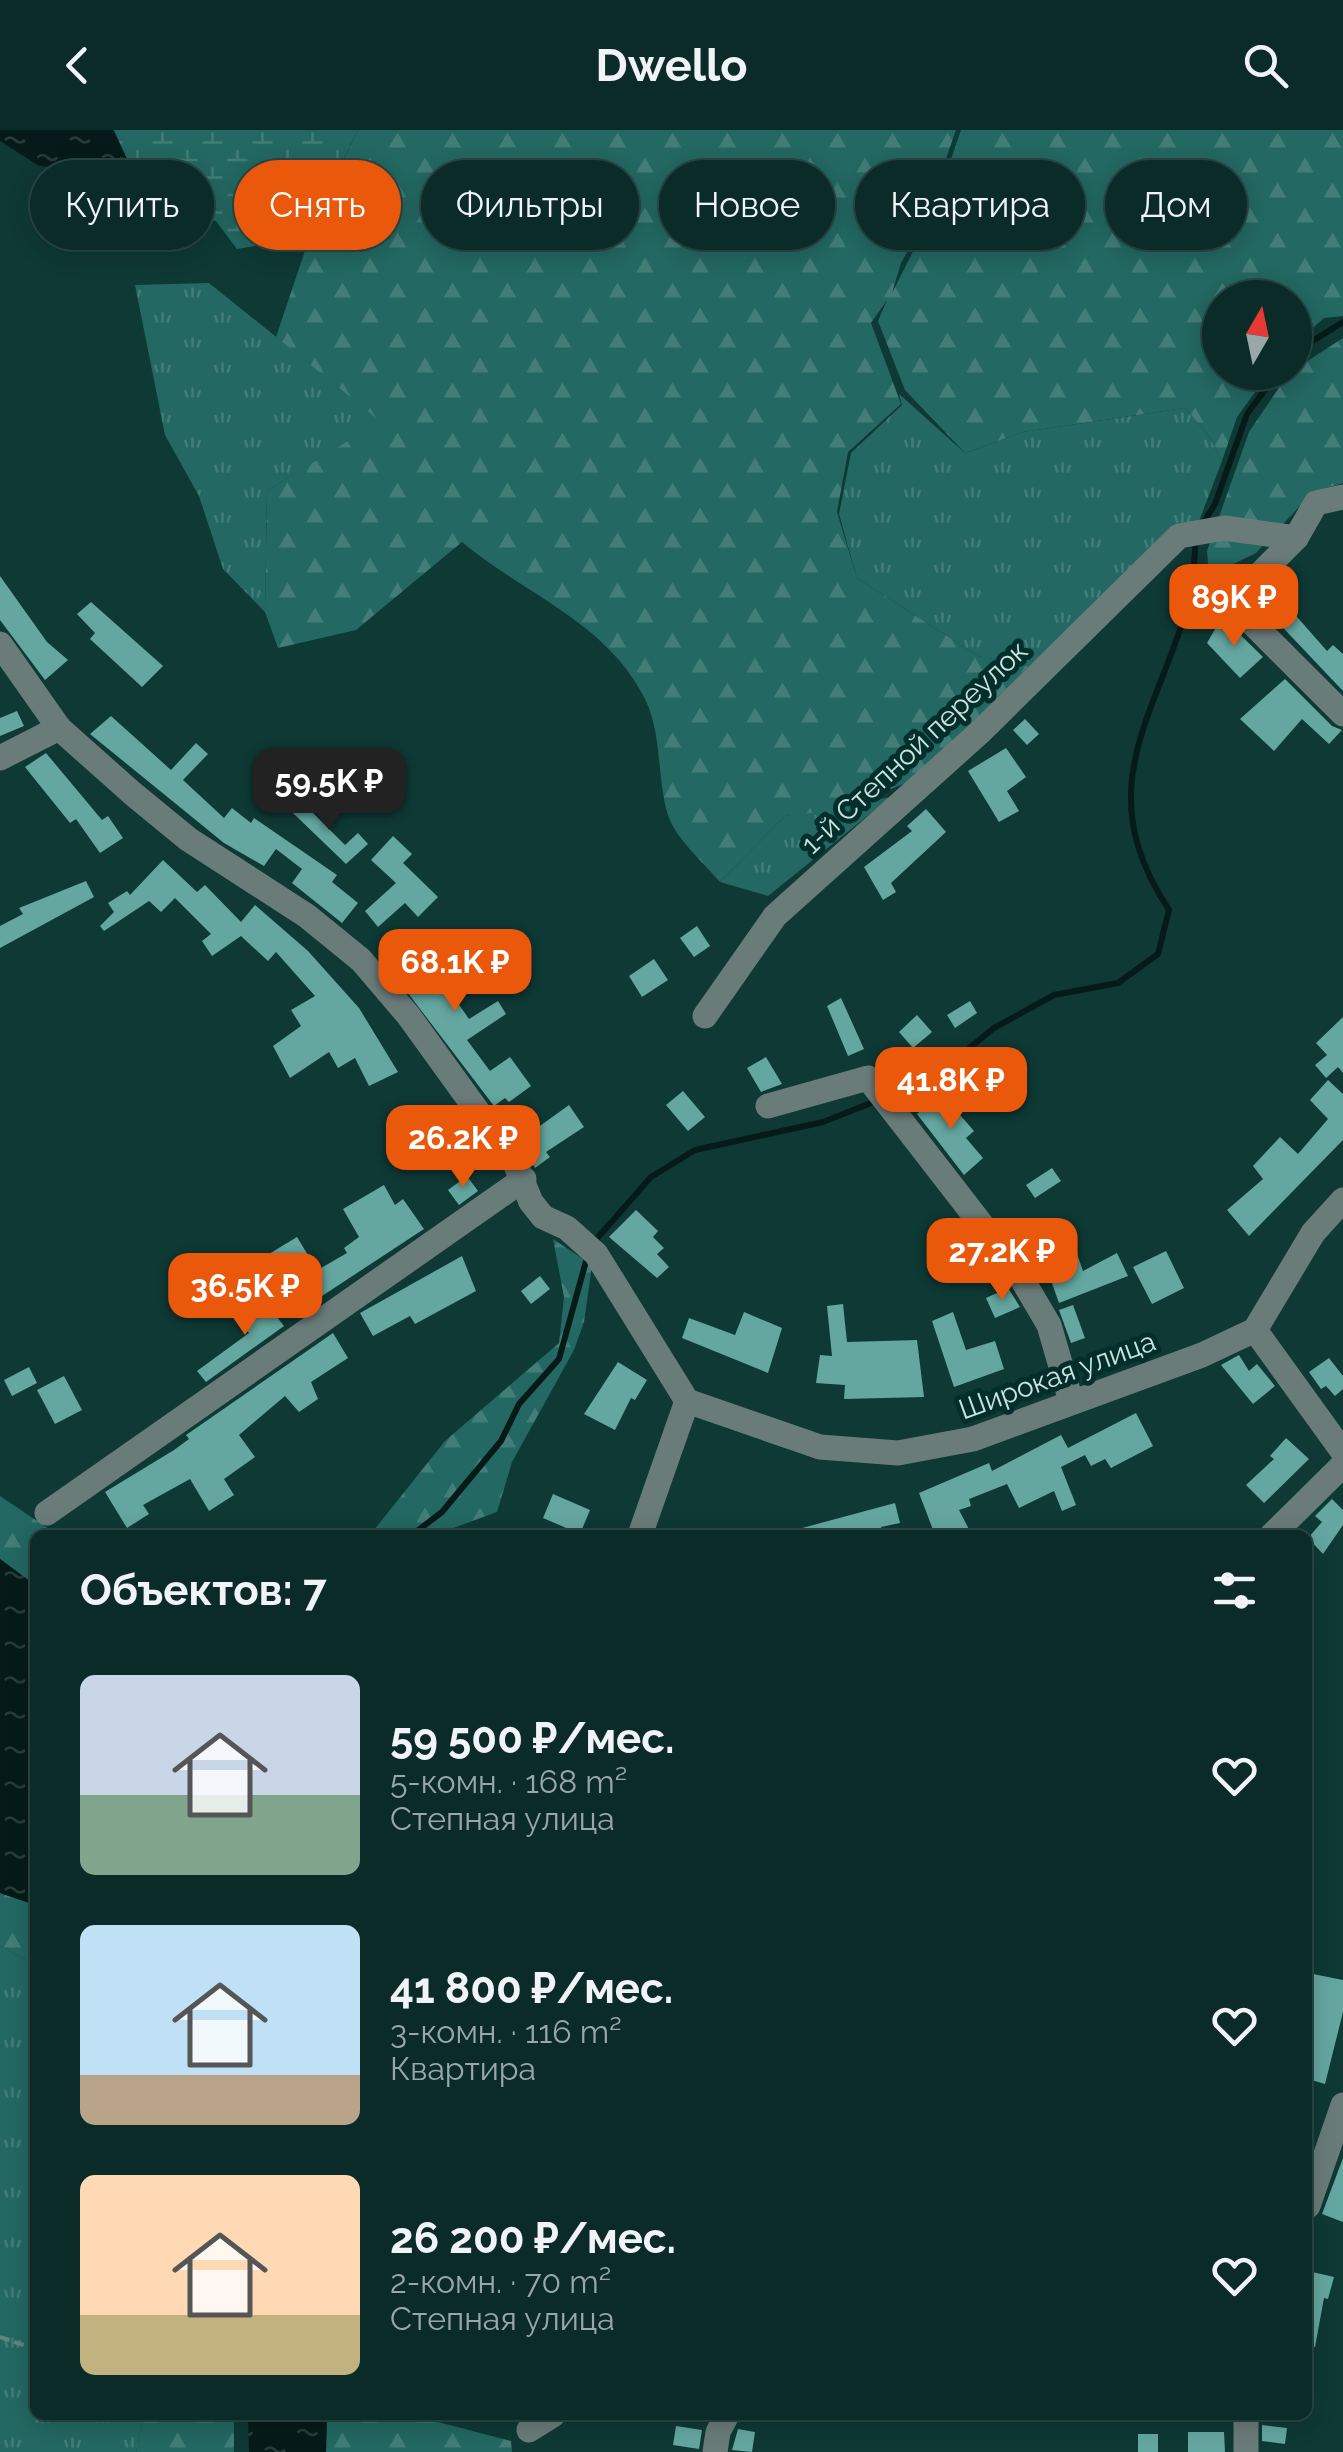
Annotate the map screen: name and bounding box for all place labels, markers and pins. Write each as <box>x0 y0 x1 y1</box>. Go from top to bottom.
pin: 89K ₽ <box>1164 564 1304 649</box>
pin: 59.5K ₽ <box>237 748 421 833</box>
pin: 68.1K ₽ <box>363 929 547 1014</box>
pin: 41.8K ₽ <box>859 1047 1043 1132</box>
pin: 26.2K ₽ <box>371 1105 555 1190</box>
pin: 27.2K ₽ <box>910 1218 1094 1303</box>
pin: 36.5K ₽ <box>153 1253 337 1338</box>

